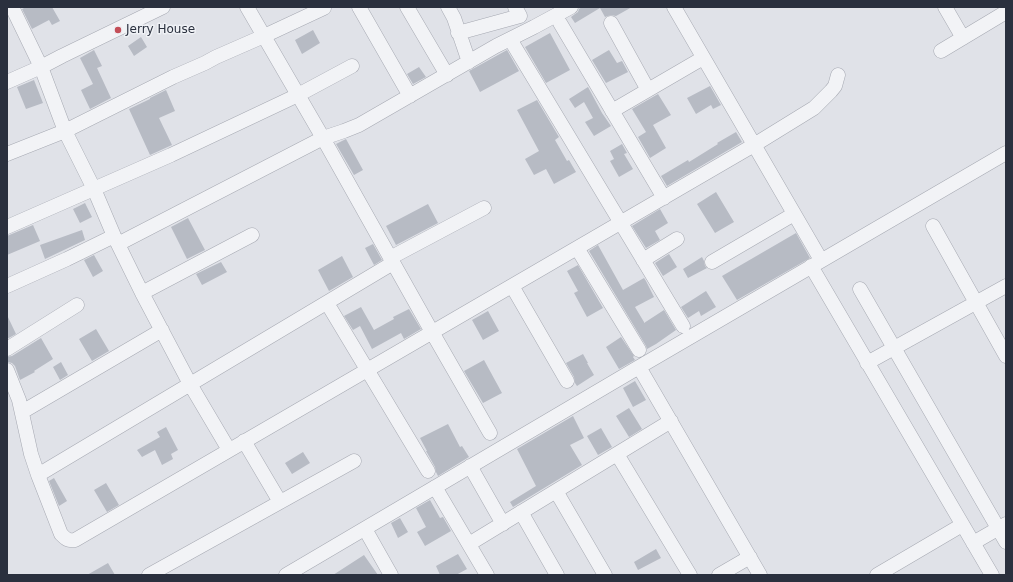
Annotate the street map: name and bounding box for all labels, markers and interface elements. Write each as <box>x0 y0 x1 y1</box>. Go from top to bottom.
place label: Jerry House <box>126 23 195 37</box>
marker: Jerry House <box>113 25 123 35</box>

